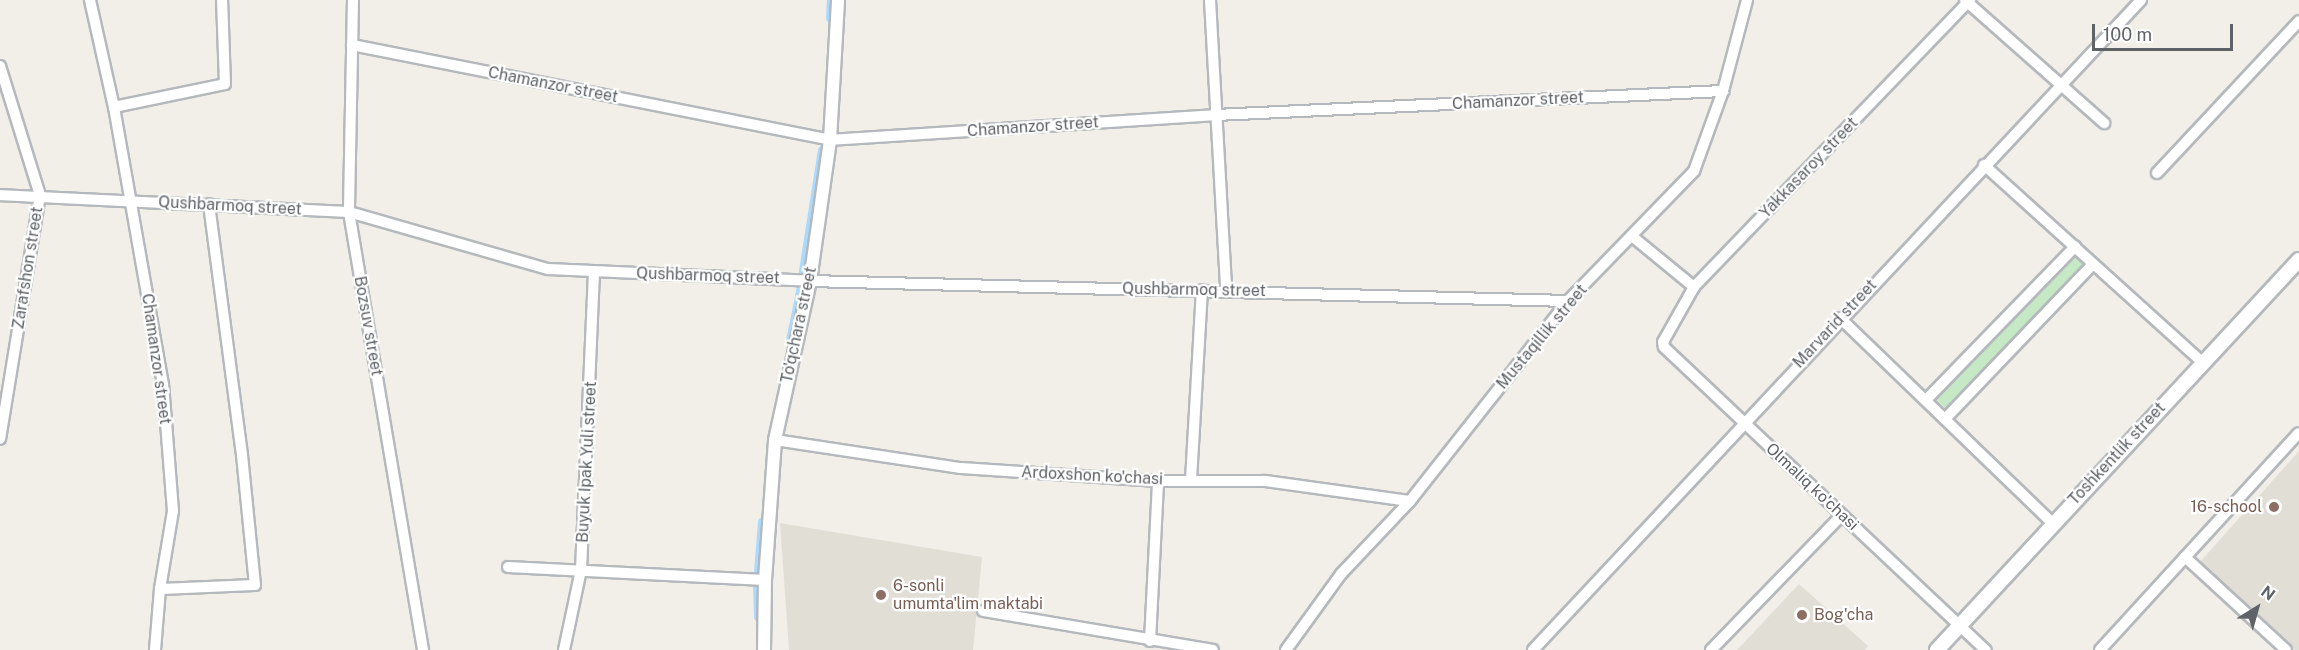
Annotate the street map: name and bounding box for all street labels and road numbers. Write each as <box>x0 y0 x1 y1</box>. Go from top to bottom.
street label: Chamanzor street <box>486 63 620 107</box>
street label: Chamanzor street <box>1452 88 1584 114</box>
street label: Chamanzor street <box>966 113 1100 141</box>
street label: Yakkasaroy street <box>1756 114 1862 222</box>
street label: Qushbarmoq street <box>158 193 302 219</box>
street label: Zarafshon street <box>9 205 47 331</box>
street label: Qushbarmoq street <box>636 264 780 288</box>
street label: To'qchara street <box>777 265 821 385</box>
street label: Bozsuv street <box>350 275 386 377</box>
street label: Marvarid street <box>1789 276 1881 372</box>
street label: Qushbarmoq street <box>1122 279 1266 301</box>
street label: Mustaqillik street <box>1493 281 1591 393</box>
street label: Chamanzor street <box>137 292 175 426</box>
street label: Buyuk Ipak Yuli street <box>573 381 601 543</box>
street label: Toshkentlik street <box>2064 399 2170 509</box>
street label: Olmaliq ko'chasi <box>1762 439 1862 535</box>
street label: Ardoxshon ko'chasi <box>1021 463 1163 489</box>

